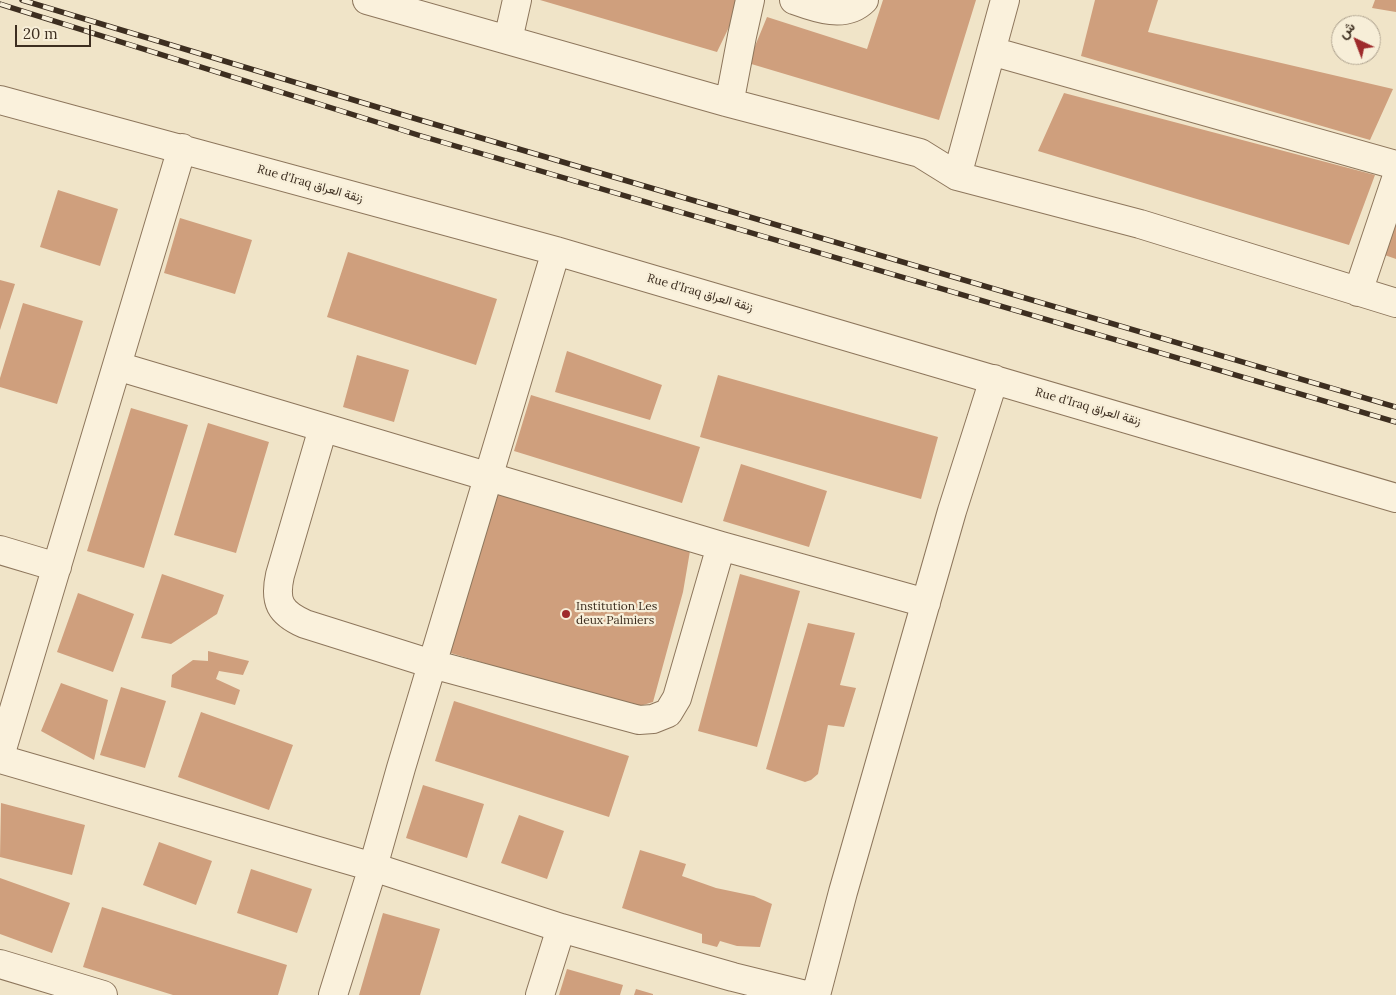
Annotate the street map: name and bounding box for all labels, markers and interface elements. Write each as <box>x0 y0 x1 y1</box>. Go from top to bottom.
scale bar <box>18 15 94 47</box>
north arrow <box>1331 15 1381 65</box>
text: ش <box>1334 17 1359 42</box>
text: 20 m <box>23 24 58 43</box>
street label: Rue d'Iraq زنقة العراق <box>255 162 365 206</box>
street label: Rue d'Iraq زنقة العراق <box>645 271 755 315</box>
street label: Rue d'Iraq زنقة العراق <box>1033 385 1143 429</box>
place label: Institution Les deux Palmiers <box>576 600 657 628</box>
marker: Institution Les deux Palmiers <box>560 608 572 620</box>

